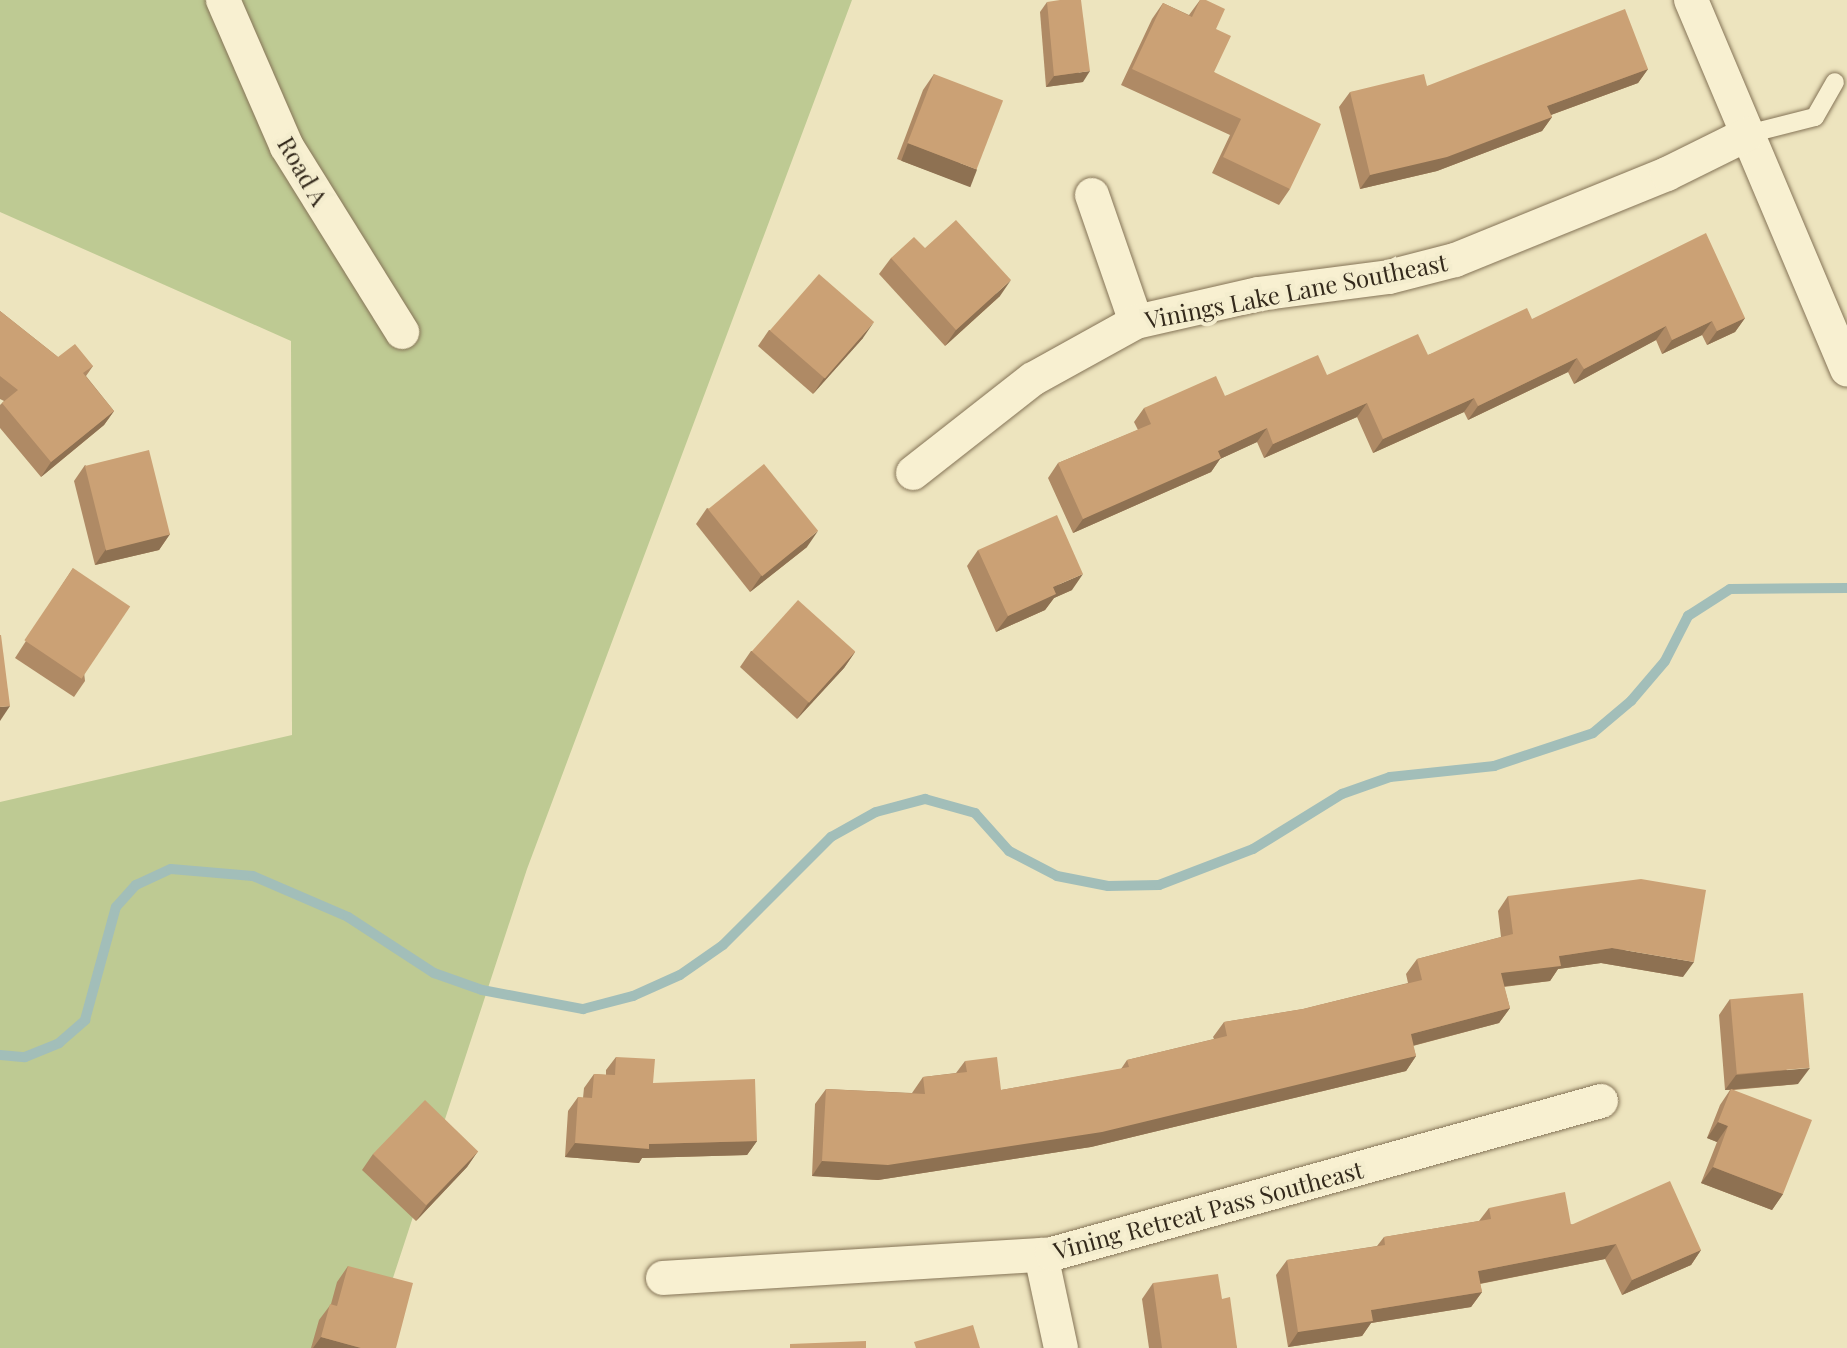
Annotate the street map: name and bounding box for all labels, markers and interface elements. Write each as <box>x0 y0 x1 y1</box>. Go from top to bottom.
street label: Road A <box>272 131 334 211</box>
street label: Vinings Lake Lane Southeast <box>1142 248 1450 334</box>
street label: Vining Retreat Pass Southeast <box>1050 1155 1366 1265</box>

